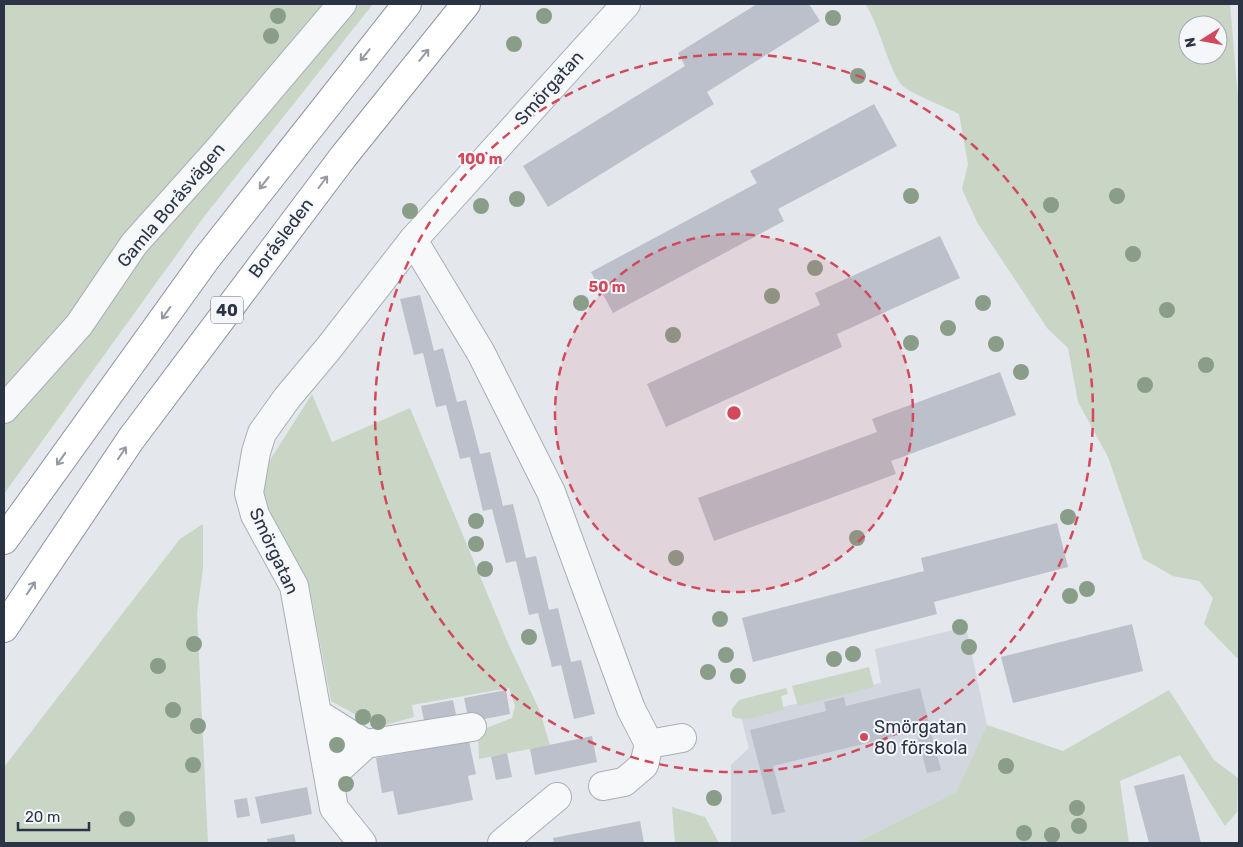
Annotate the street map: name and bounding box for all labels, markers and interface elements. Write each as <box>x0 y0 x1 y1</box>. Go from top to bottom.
north arrow <box>1178 15 1228 65</box>
text: N <box>1181 36 1200 49</box>
street label: Smörgatan <box>510 46 588 130</box>
one-way arrow <box>360 49 371 62</box>
one-way arrow <box>419 49 430 62</box>
street label: Gamla Boråsvägen <box>112 138 230 272</box>
text: 100 m <box>458 150 502 168</box>
one-way arrow <box>318 175 328 189</box>
one-way arrow <box>259 176 270 189</box>
street label: Boråsleden <box>244 194 318 282</box>
text: 50 m <box>589 278 625 296</box>
road number: 40 <box>211 296 243 324</box>
one-way arrow <box>161 305 172 319</box>
centre of rings <box>725 404 743 422</box>
one-way arrow <box>117 447 127 461</box>
one-way arrow <box>56 451 66 465</box>
street label: Smörgatan <box>244 504 304 598</box>
one-way arrow <box>26 581 36 595</box>
place label: Smörgatan 80 förskola <box>874 716 968 759</box>
marker: Smörgatan 80 förskola <box>858 731 870 743</box>
scale bar <box>18 800 89 832</box>
text: 20 m <box>25 808 60 826</box>

